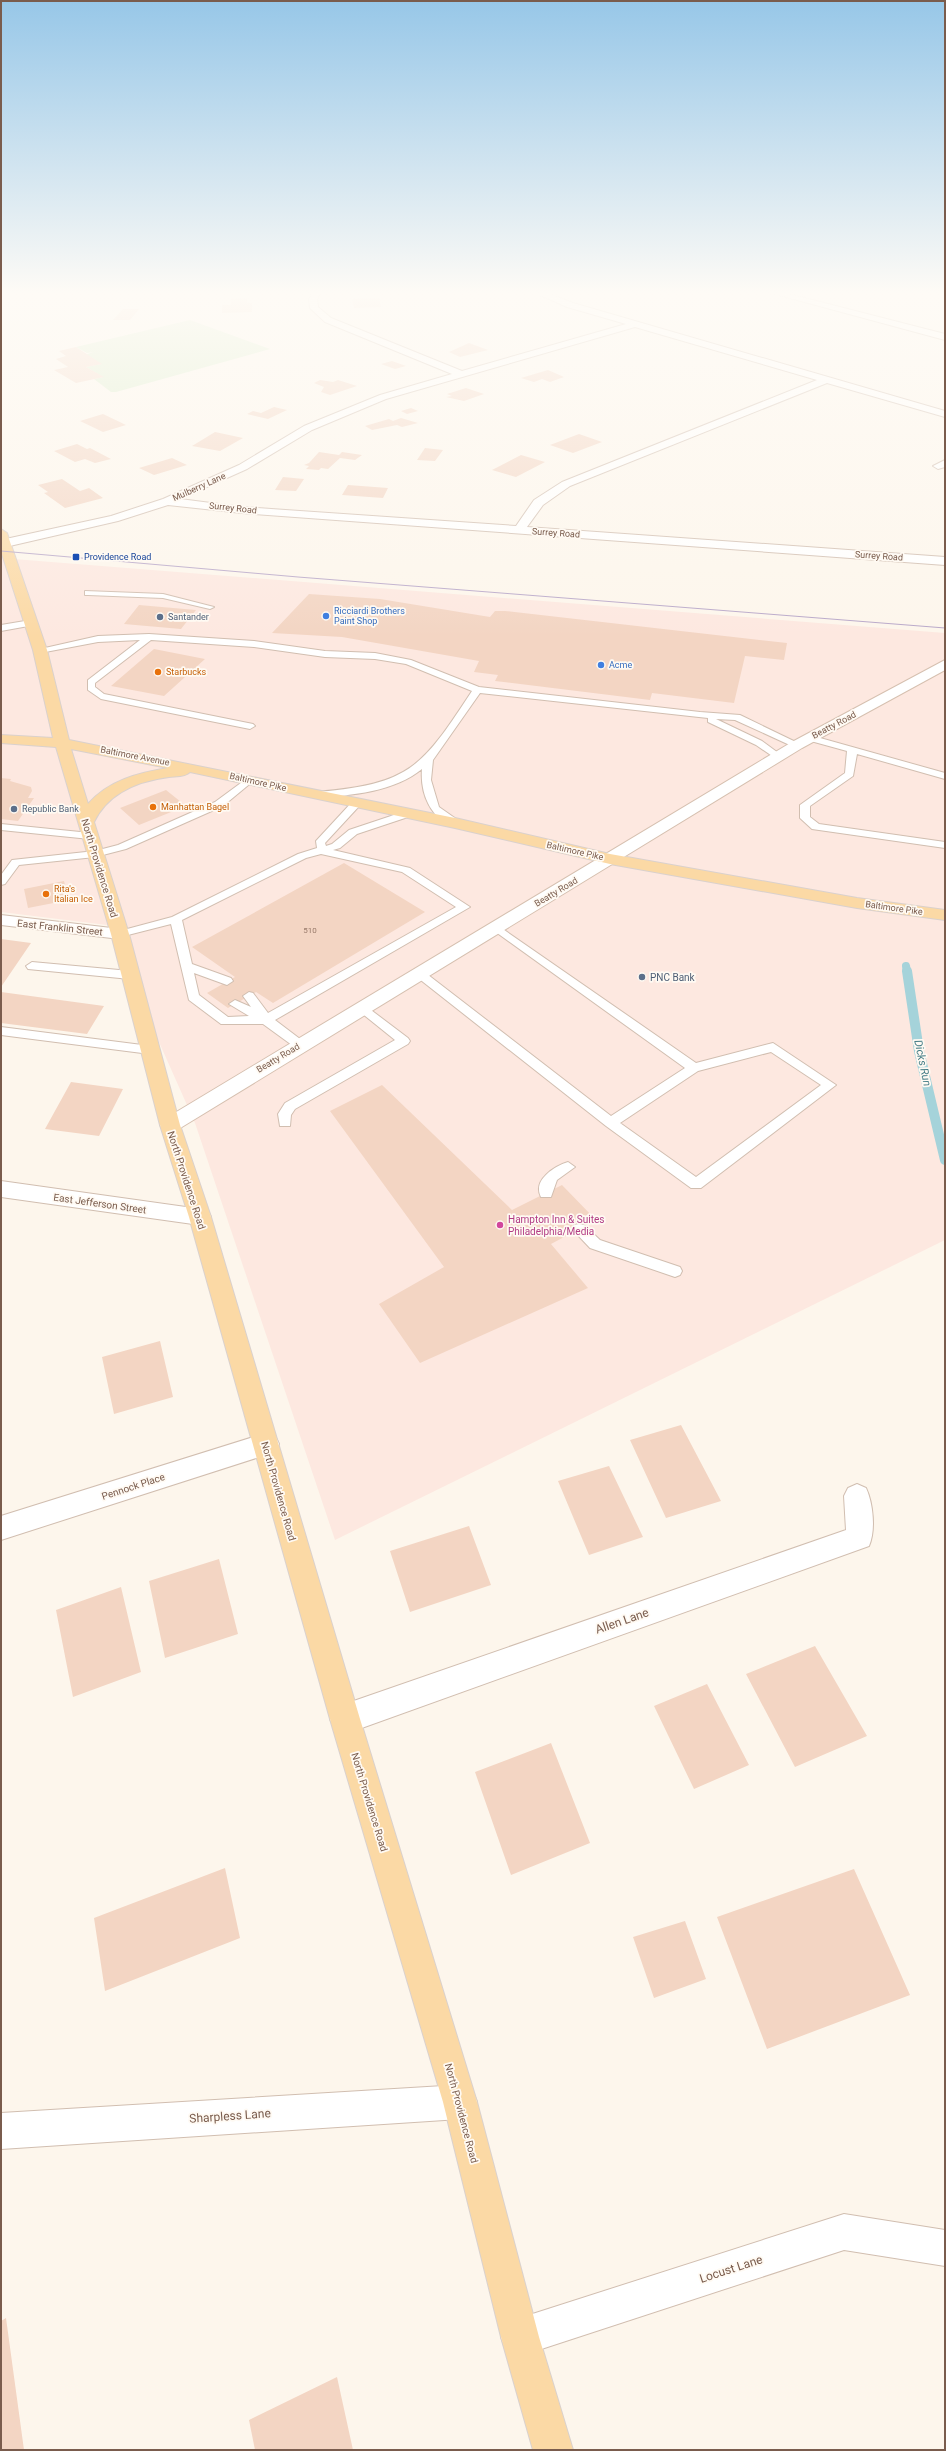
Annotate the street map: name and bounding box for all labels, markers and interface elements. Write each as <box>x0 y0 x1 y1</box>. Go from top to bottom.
street label: Mulberry Lane <box>171 471 227 503</box>
street label: Surrey Road <box>209 501 257 515</box>
street label: Surrey Road <box>532 526 580 540</box>
street label: Surrey Road <box>855 549 903 563</box>
marker: Providence Road <box>71 552 81 562</box>
place label: Providence Road <box>84 552 151 562</box>
place label: Ricciardi Brothers Paint Shop <box>334 606 405 626</box>
marker: Ricciardi Brothers Paint Shop <box>321 611 331 621</box>
marker: Santander <box>155 612 165 622</box>
place label: Santander <box>168 612 209 622</box>
marker: Acme <box>596 660 606 670</box>
place label: Acme <box>609 660 632 670</box>
marker: Starbucks <box>153 667 163 677</box>
place label: Starbucks <box>166 667 207 677</box>
street label: Beatty Road <box>810 709 858 741</box>
street label: Baltimore Avenue <box>100 744 171 768</box>
street label: Baltimore Pike <box>229 771 288 793</box>
marker: Manhattan Bagel <box>148 802 158 812</box>
place label: Manhattan Bagel <box>161 802 229 812</box>
marker: Republic Bank <box>9 804 19 814</box>
place label: Republic Bank <box>22 804 79 814</box>
street label: North Providence Road <box>79 817 120 919</box>
street label: Baltimore Pike <box>546 840 605 862</box>
street label: Beatty Road <box>533 875 579 909</box>
place label: Rita's Italian Ice <box>54 884 93 904</box>
marker: Rita's Italian Ice <box>41 889 51 899</box>
street label: Baltimore Pike <box>865 899 924 917</box>
street label: East Franklin Street <box>17 918 103 937</box>
house number: 510 <box>303 926 317 935</box>
marker: PNC Bank <box>637 972 647 982</box>
place label: PNC Bank <box>650 972 696 983</box>
water label: Dicks Run <box>911 1039 934 1088</box>
street label: Beatty Road <box>255 1041 301 1075</box>
street label: North Providence Road <box>165 1130 208 1231</box>
street label: East Jefferson Street <box>53 1192 147 1215</box>
place label: Hampton Inn & Suites Philadelphia/Media <box>508 1214 604 1237</box>
marker: Hampton Inn & Suites Philadelphia/Media <box>495 1220 505 1230</box>
street label: North Providence Road <box>259 1440 298 1542</box>
street label: Pennock Place <box>100 1471 166 1502</box>
street label: Allen Lane <box>593 1605 651 1637</box>
street label: North Providence Road <box>349 1751 390 1853</box>
street label: North Providence Road <box>443 2062 480 2164</box>
street label: Sharpless Lane <box>189 2106 271 2126</box>
street label: Locust Lane <box>698 2252 764 2286</box>

